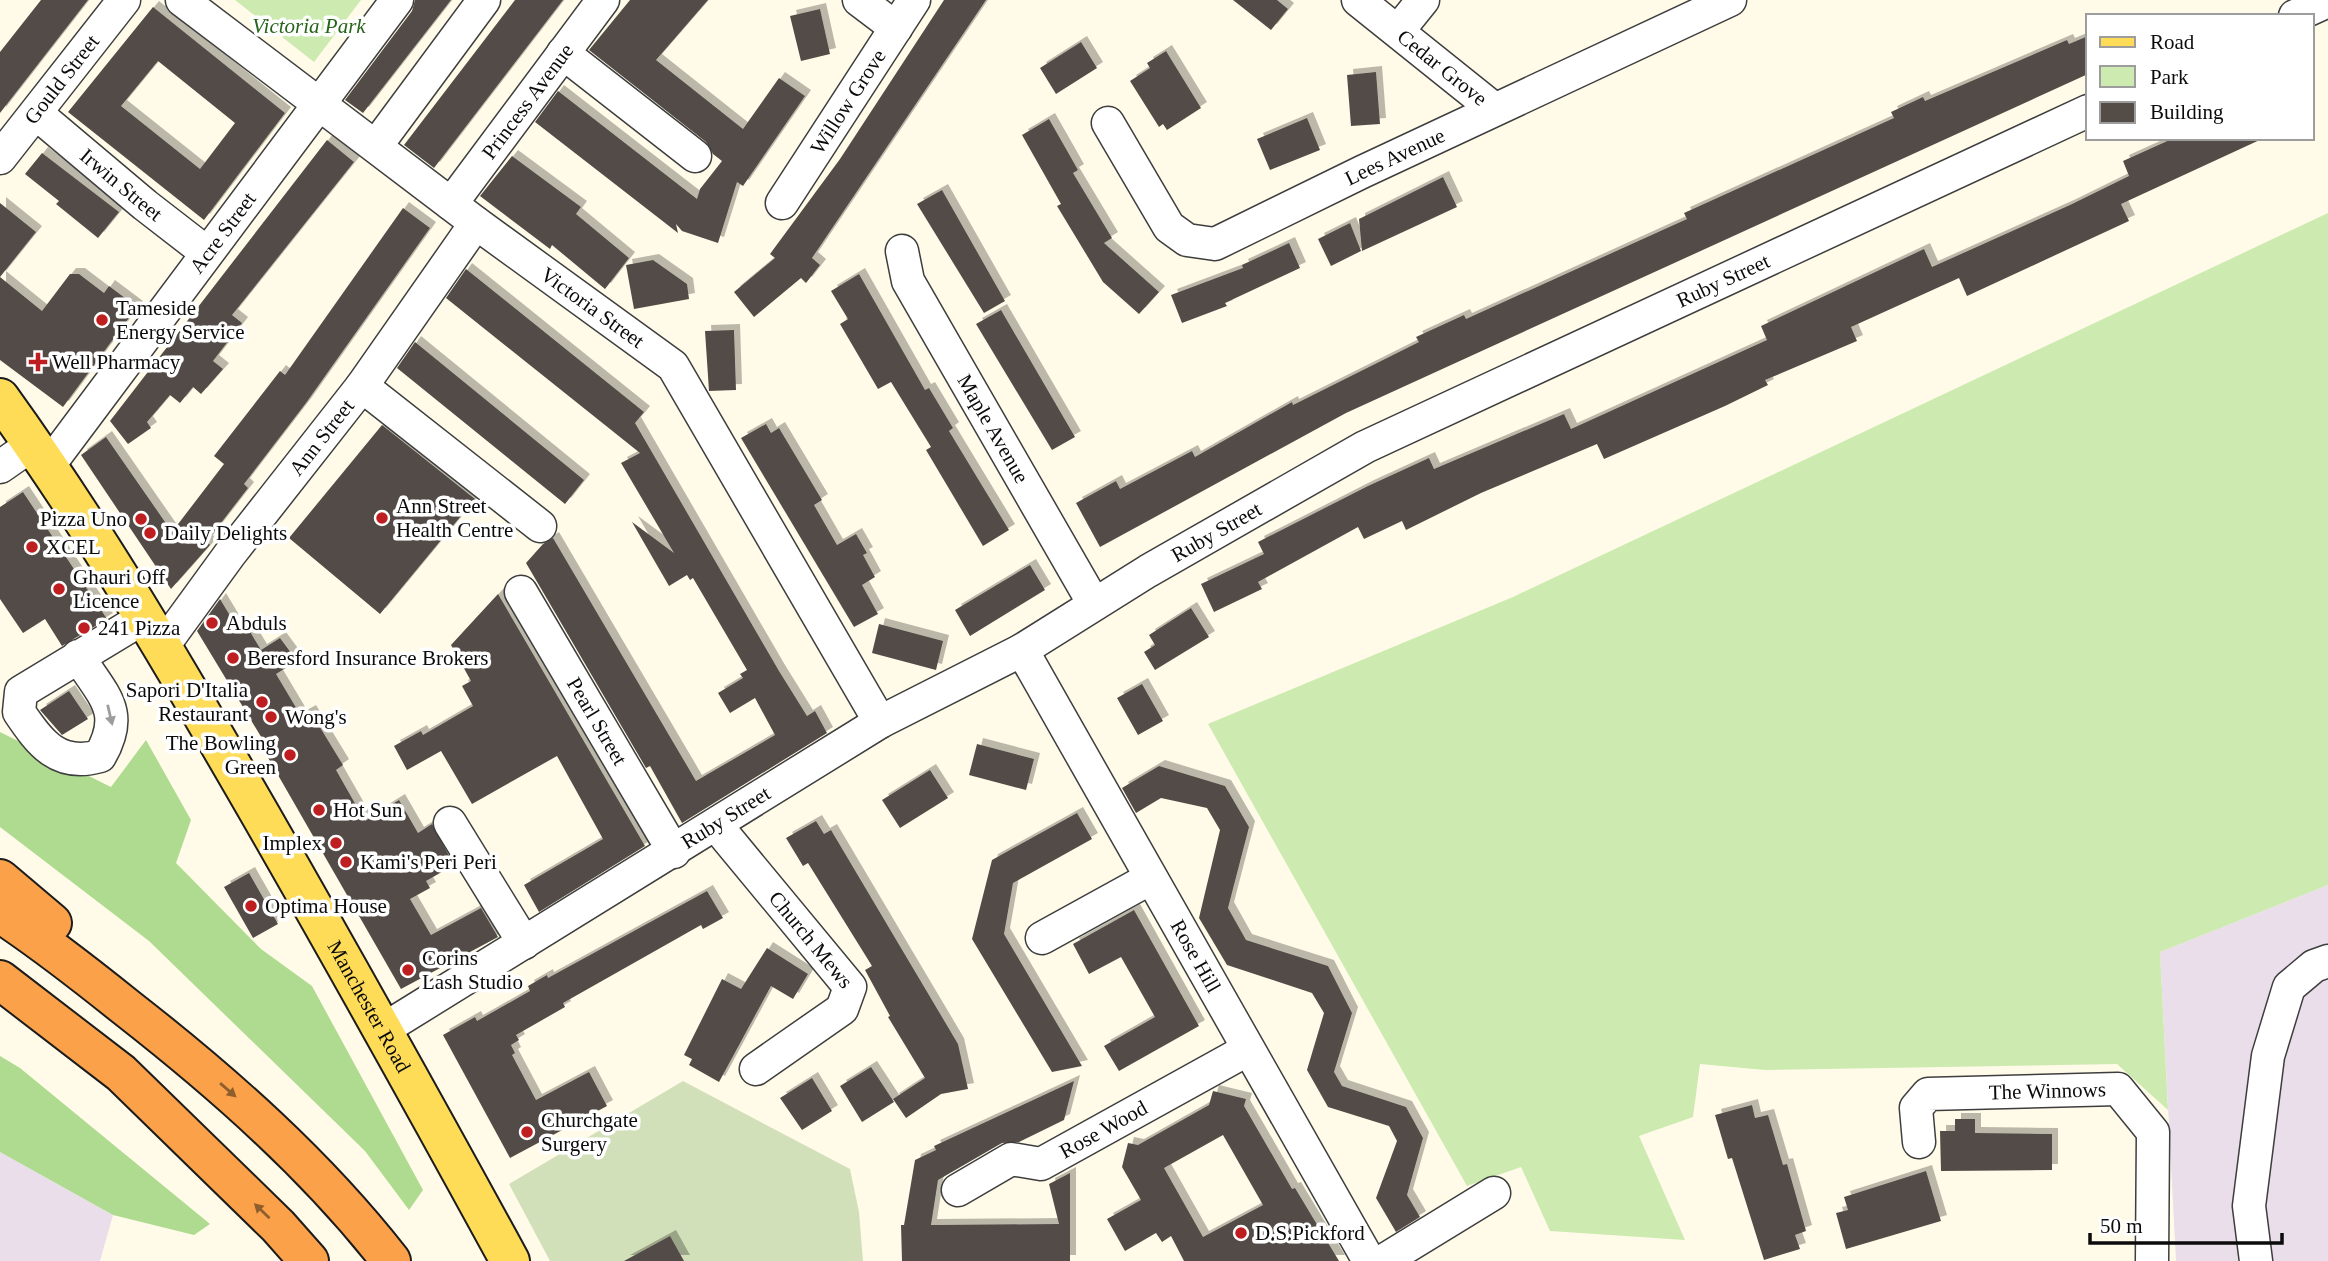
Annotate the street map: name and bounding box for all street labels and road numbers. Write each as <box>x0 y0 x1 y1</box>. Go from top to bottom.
street label: Cedar Grove <box>1393 24 1492 111</box>
street label: Gould Street <box>19 30 104 129</box>
street label: Princess Avenue <box>477 39 578 164</box>
street label: Willow Grove <box>805 45 891 158</box>
street label: Lees Avenue <box>1341 123 1449 190</box>
street label: Irwin Street <box>75 144 167 226</box>
street label: Acre Street <box>185 187 261 278</box>
street label: Ruby Street <box>1673 249 1773 313</box>
street label: Victoria Street <box>536 262 649 353</box>
street label: Maple Avenue <box>952 370 1034 487</box>
street label: Ann Street <box>284 394 359 480</box>
street label: Ruby Street <box>1167 497 1266 567</box>
street label: Pearl Street <box>562 673 632 769</box>
street label: Ruby Street <box>677 781 775 854</box>
street label: Church Mews <box>764 887 858 993</box>
street label: Rose Hill <box>1166 915 1226 997</box>
street label: Manchester Road <box>322 936 416 1077</box>
street label: The Winnows <box>1988 1077 2106 1104</box>
street label: Rose Wood <box>1055 1095 1152 1163</box>

